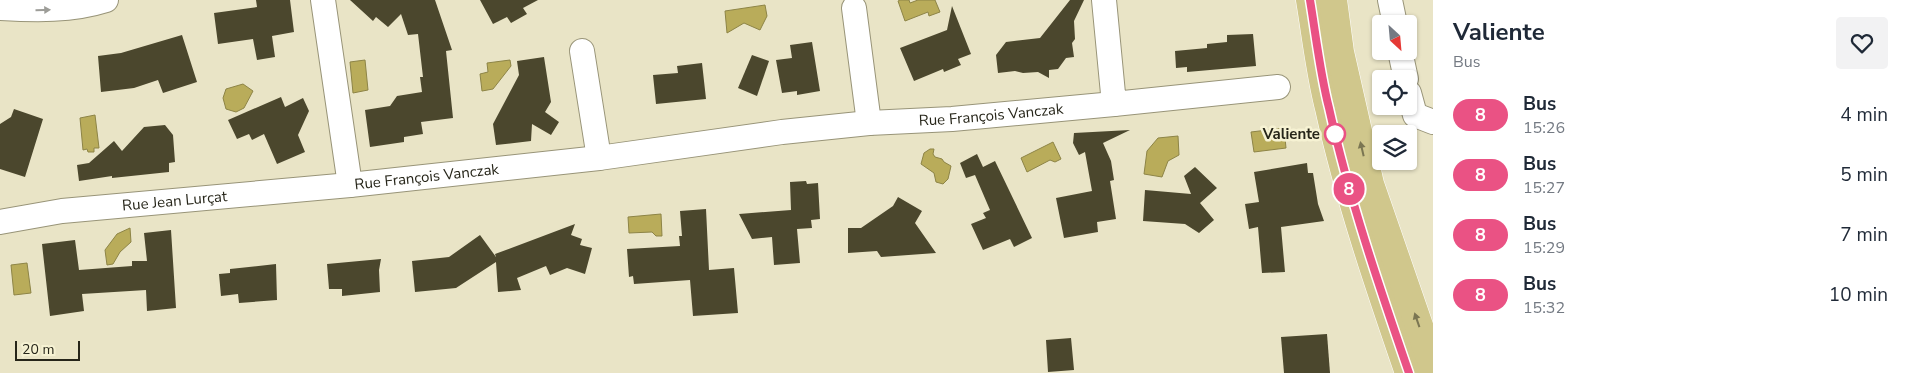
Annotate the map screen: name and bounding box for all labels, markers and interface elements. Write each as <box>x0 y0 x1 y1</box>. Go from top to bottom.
one-way arrow <box>35 5 51 13</box>
north arrow <box>1372 15 1418 60</box>
map controls <box>1372 15 1417 170</box>
text: Valiente <box>1453 16 1545 48</box>
button: heart <box>1836 17 1888 69</box>
text: Bus <box>1453 51 1481 73</box>
button: locate <box>1372 70 1417 115</box>
text: Bus <box>1523 91 1556 117</box>
street label: Rue François Vanczak <box>918 99 1065 131</box>
text: 4 min <box>1840 102 1888 128</box>
text: 8 <box>1475 103 1486 127</box>
text: 15:26 <box>1523 117 1565 139</box>
marker: Valiente <box>1324 123 1346 145</box>
place label: Valiente <box>1262 124 1320 144</box>
button: layers <box>1372 125 1417 170</box>
one-way arrow <box>1358 141 1366 156</box>
text: Bus <box>1523 151 1556 177</box>
street label: Rue François Vanczak <box>353 159 500 194</box>
text: 5 min <box>1840 162 1888 188</box>
text: 8 <box>1475 163 1486 187</box>
line badge: 8 <box>1333 173 1365 205</box>
text: 8 <box>1344 177 1354 201</box>
text: 15:27 <box>1523 177 1565 199</box>
street label: Rue Jean Lurçat <box>121 186 229 216</box>
text: Bus <box>1523 211 1556 237</box>
text: 7 min <box>1840 222 1888 248</box>
text: 8 <box>1475 223 1486 247</box>
text: 15:29 <box>1523 237 1565 259</box>
text: Bus <box>1523 271 1556 297</box>
text: 10 min <box>1829 282 1888 308</box>
text: 8 <box>1475 283 1486 307</box>
text: 15:32 <box>1523 297 1565 319</box>
one-way arrow <box>1413 313 1420 328</box>
scale bar <box>15 338 80 361</box>
text: 20 m <box>22 340 54 359</box>

